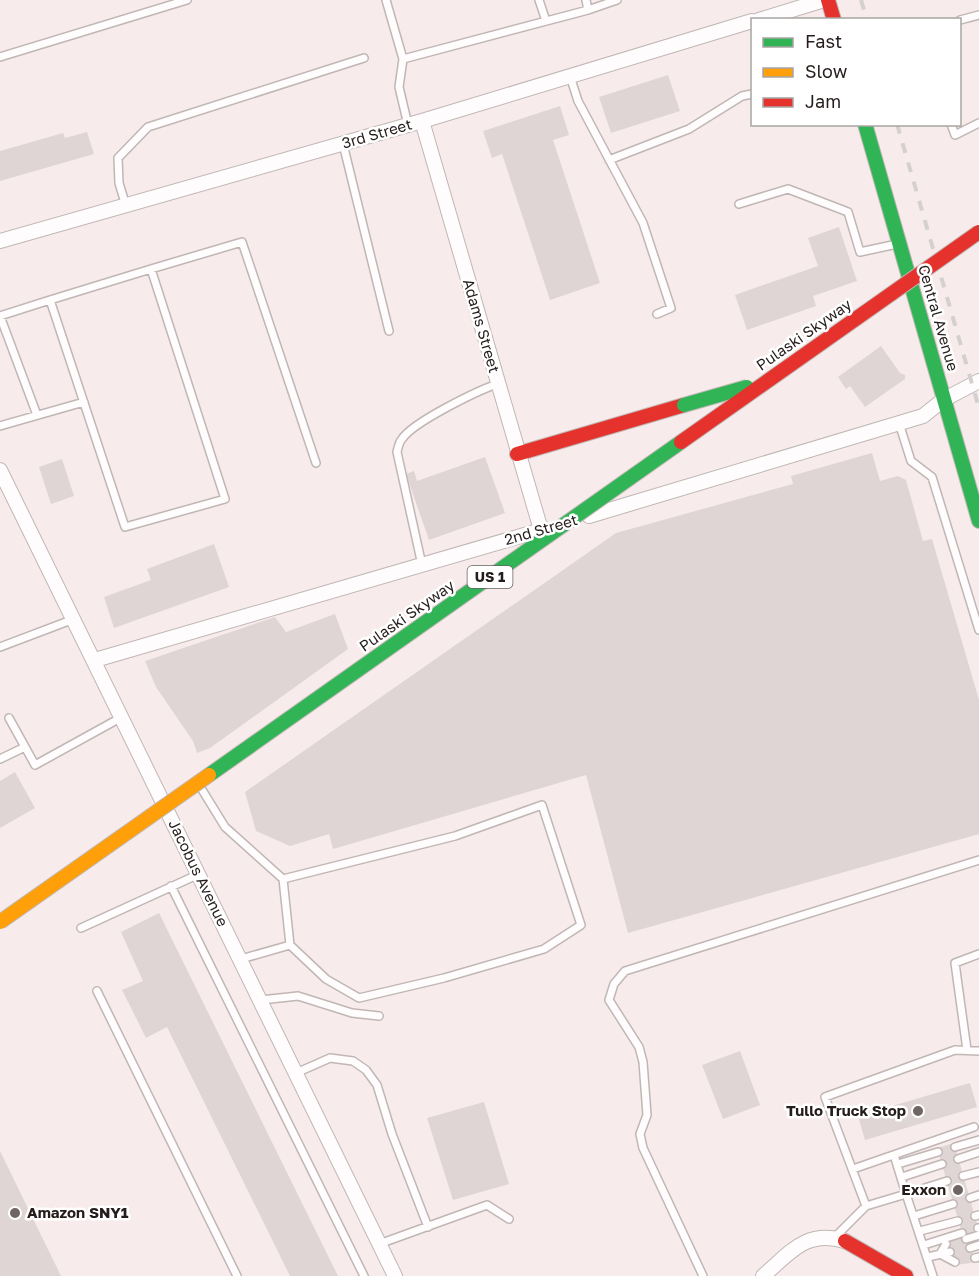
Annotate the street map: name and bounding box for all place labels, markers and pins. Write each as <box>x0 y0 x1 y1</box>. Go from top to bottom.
place label: Tullo Truck Stop <box>786 1101 906 1119</box>
marker: Tullo Truck Stop <box>911 1104 925 1118</box>
place label: Exxon <box>901 1180 946 1198</box>
marker: Exxon <box>951 1183 965 1197</box>
place label: Amazon SNY1 <box>27 1203 129 1221</box>
marker: Amazon SNY1 <box>8 1206 22 1220</box>

